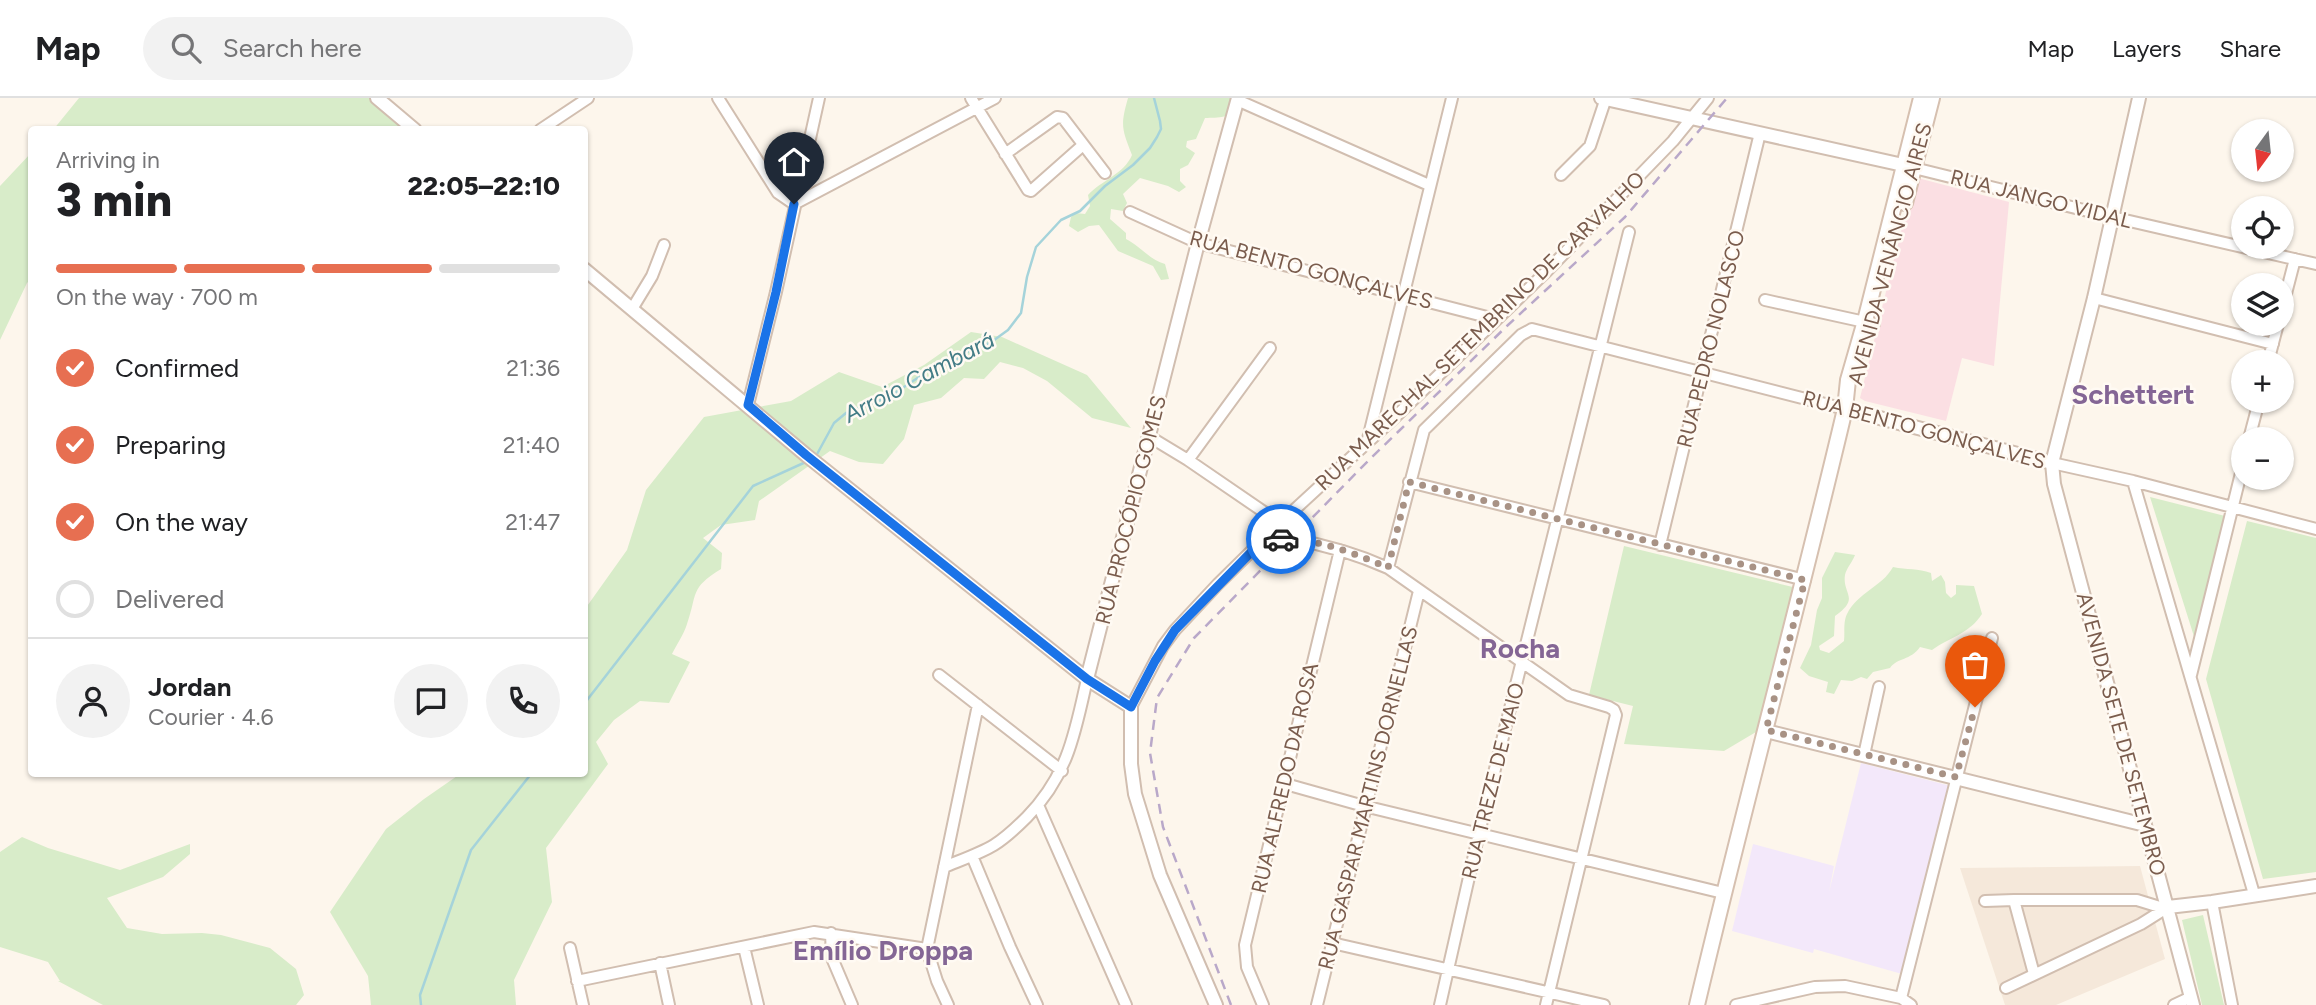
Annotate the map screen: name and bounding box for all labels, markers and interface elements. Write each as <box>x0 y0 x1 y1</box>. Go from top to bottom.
search box <box>143 17 633 80</box>
text: Map <box>35 29 101 68</box>
icon: search <box>167 29 205 67</box>
text: Search here <box>223 32 362 64</box>
text: Map <box>2027 34 2074 63</box>
text: Layers <box>2112 34 2181 63</box>
text: Share <box>2219 34 2281 63</box>
north arrow <box>2231 119 2294 182</box>
map controls <box>2231 119 2294 490</box>
street label: AVENIDA VENÂNCIO AIRES <box>1842 120 1937 388</box>
pin <box>764 132 824 204</box>
icon: home <box>775 143 813 181</box>
text: Arriving in <box>56 146 160 174</box>
street label: RUA JANGO VIDAL <box>1948 164 2134 233</box>
street label: RUA MARECHAL SETEMBRINO DE CARVALHO <box>1310 166 1650 495</box>
text: 22:05–22:10 <box>408 170 560 202</box>
text: 3 min <box>56 172 172 228</box>
button: locate <box>2231 196 2294 259</box>
street label: RUA BENTO GONÇALVES <box>1187 225 1435 314</box>
street label: RUA PEDRO NOLASCO <box>1671 228 1750 450</box>
button: layers <box>2231 273 2294 336</box>
text: On the way · 700 m <box>56 283 258 311</box>
water label: Arroio Cambará <box>838 325 999 429</box>
icon: check <box>56 349 94 387</box>
button: + <box>2231 350 2294 413</box>
text: Confirmed <box>115 352 239 384</box>
text: 21:36 <box>506 354 560 382</box>
district label: Schettert <box>2071 377 2195 411</box>
street label: RUA BENTO GONÇALVES <box>1800 385 2048 474</box>
street label: RUA PROCÓPIO GOMES <box>1090 393 1171 627</box>
icon: check <box>56 426 94 464</box>
button: − <box>2231 427 2294 490</box>
text: Preparing <box>115 429 226 461</box>
text: 21:40 <box>503 431 560 459</box>
icon: check <box>56 503 94 541</box>
courier <box>1246 504 1316 574</box>
text: On the way <box>115 506 248 538</box>
text: 21:47 <box>505 508 560 536</box>
icon: car <box>1262 520 1300 558</box>
text: Delivered <box>115 583 224 615</box>
street label: AVENIDA SETE DE SETEMBRO <box>2072 590 2171 878</box>
street label: RUA GASPAR MARTINS DORNELLAS <box>1313 623 1422 972</box>
district label: Rocha <box>1480 631 1560 665</box>
pin <box>1945 635 2005 707</box>
icon: bag <box>1956 646 1994 684</box>
street label: RUA ALFREDO DA ROSA <box>1246 660 1323 896</box>
button: person <box>56 664 130 738</box>
button: chat <box>394 664 468 738</box>
button: phone <box>486 664 560 738</box>
text: Jordan <box>148 671 231 703</box>
street label: RUA TREZE DE MAIO <box>1456 680 1529 882</box>
text: Courier · 4.6 <box>148 703 274 731</box>
district label: Emílio Droppa <box>793 933 973 967</box>

